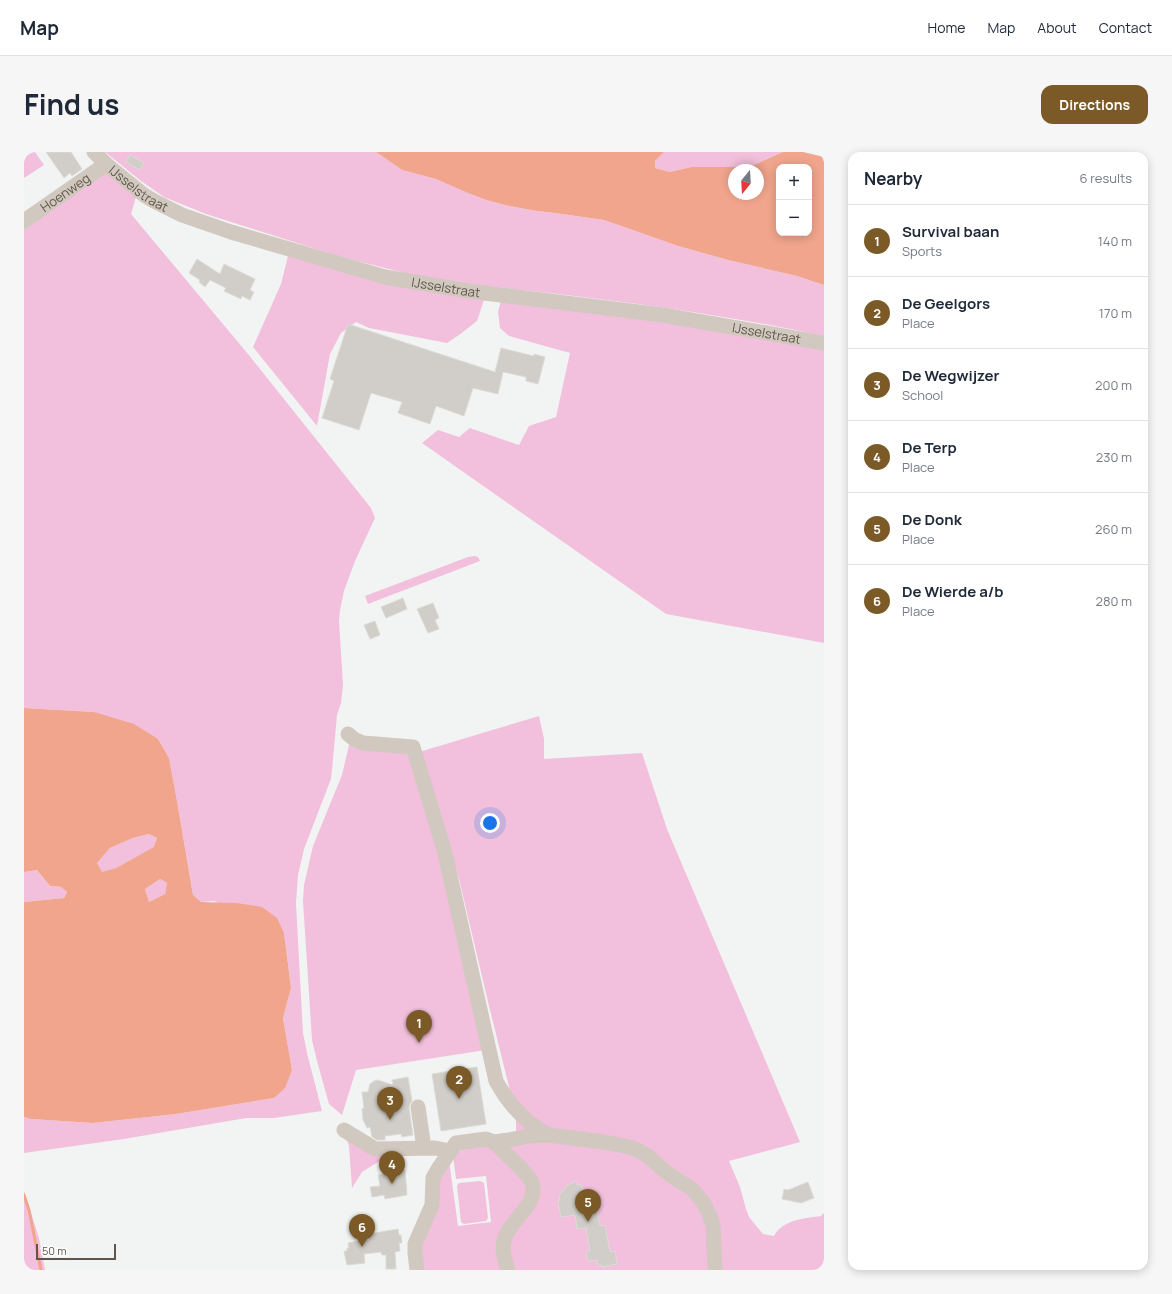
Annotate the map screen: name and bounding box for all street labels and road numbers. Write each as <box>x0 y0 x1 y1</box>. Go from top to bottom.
street label: IJsselstraat <box>105 161 172 216</box>
street label: Hoenweg <box>37 169 94 216</box>
street label: IJsselstraat <box>410 273 481 301</box>
street label: IJsselstraat <box>731 318 802 348</box>

